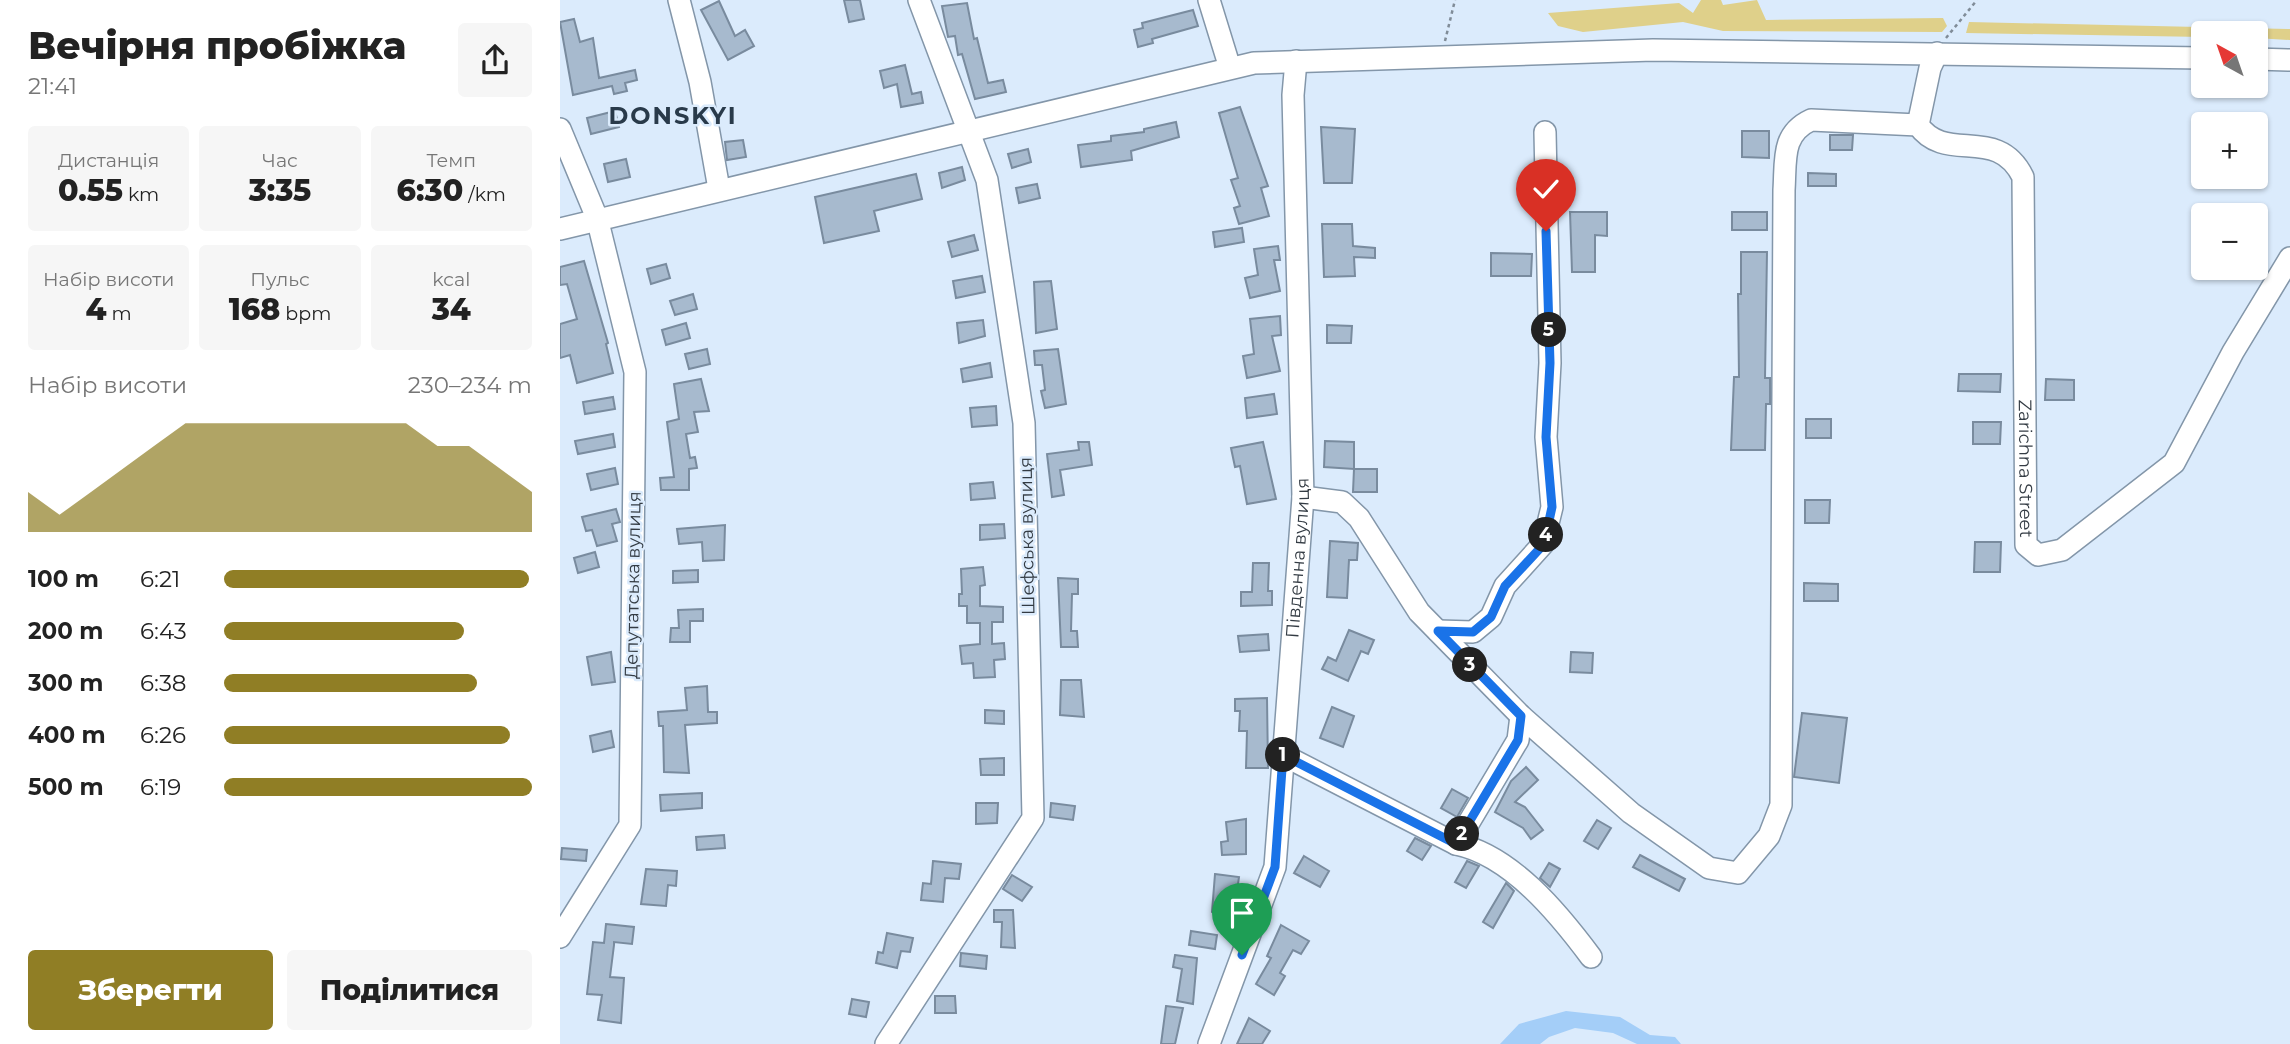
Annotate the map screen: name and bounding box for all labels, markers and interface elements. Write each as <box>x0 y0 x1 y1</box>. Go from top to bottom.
north arrow <box>2191 21 2268 98</box>
map controls <box>2191 21 2268 280</box>
text: Вечірня пробіжка <box>28 22 406 69</box>
button: share <box>458 23 532 97</box>
text: 21:41 <box>28 72 77 100</box>
district label: DONSKYI <box>608 101 738 130</box>
button: + <box>2191 112 2268 189</box>
text: Дистанція <box>58 149 159 172</box>
text: Час <box>262 149 298 172</box>
text: Темп <box>426 149 476 172</box>
pin <box>1516 159 1576 231</box>
icon: check <box>1527 170 1565 208</box>
text: 0.55 <box>58 172 123 209</box>
text: 3:35 <box>249 172 311 209</box>
text: 6:30 <box>397 172 463 209</box>
text: km <box>123 183 159 206</box>
text: /km <box>463 183 506 206</box>
button: − <box>2191 203 2268 280</box>
text: Набір висоти <box>43 268 174 291</box>
text: Пульс <box>250 268 310 291</box>
text: kcal <box>432 268 470 291</box>
text: 4 <box>86 291 107 328</box>
text: 168 <box>229 291 280 328</box>
text: 34 <box>432 291 471 328</box>
text: m <box>107 302 132 325</box>
text: bpm <box>280 302 331 325</box>
pin: 5 <box>1532 312 1566 348</box>
text: 5 <box>1543 318 1554 341</box>
text: Набір висоти <box>28 371 187 399</box>
text: 230–234 m <box>408 371 532 399</box>
street label: Zarichna Street <box>2014 399 2037 538</box>
street label: Шефська вулиця <box>1015 457 1039 615</box>
street label: Південна вулиця <box>1281 477 1314 639</box>
street label: Депутатська вулиця <box>620 491 646 679</box>
pin: 4 <box>1528 518 1564 552</box>
text: 4 <box>1539 523 1552 546</box>
text: 100 m <box>28 565 99 593</box>
text: 6:21 <box>140 565 180 593</box>
text: 200 m <box>28 617 103 645</box>
text: 6:43 <box>140 617 187 645</box>
pin: 3 <box>1452 648 1488 682</box>
text: 3 <box>1464 653 1475 676</box>
text: 300 m <box>28 669 104 697</box>
text: 6:38 <box>140 669 187 697</box>
text: 400 m <box>28 721 106 749</box>
text: 6:26 <box>140 721 186 749</box>
pin: 1 <box>1266 738 1300 772</box>
text: 1 <box>1279 743 1286 766</box>
text: 500 m <box>28 773 104 801</box>
text: 6:19 <box>140 773 181 801</box>
pin: 2 <box>1444 816 1480 852</box>
text: 2 <box>1456 822 1467 845</box>
pin <box>1212 883 1272 955</box>
icon: arrive <box>1223 894 1261 932</box>
button: Зберегти <box>28 950 273 1030</box>
button: Поділитися <box>287 950 532 1030</box>

